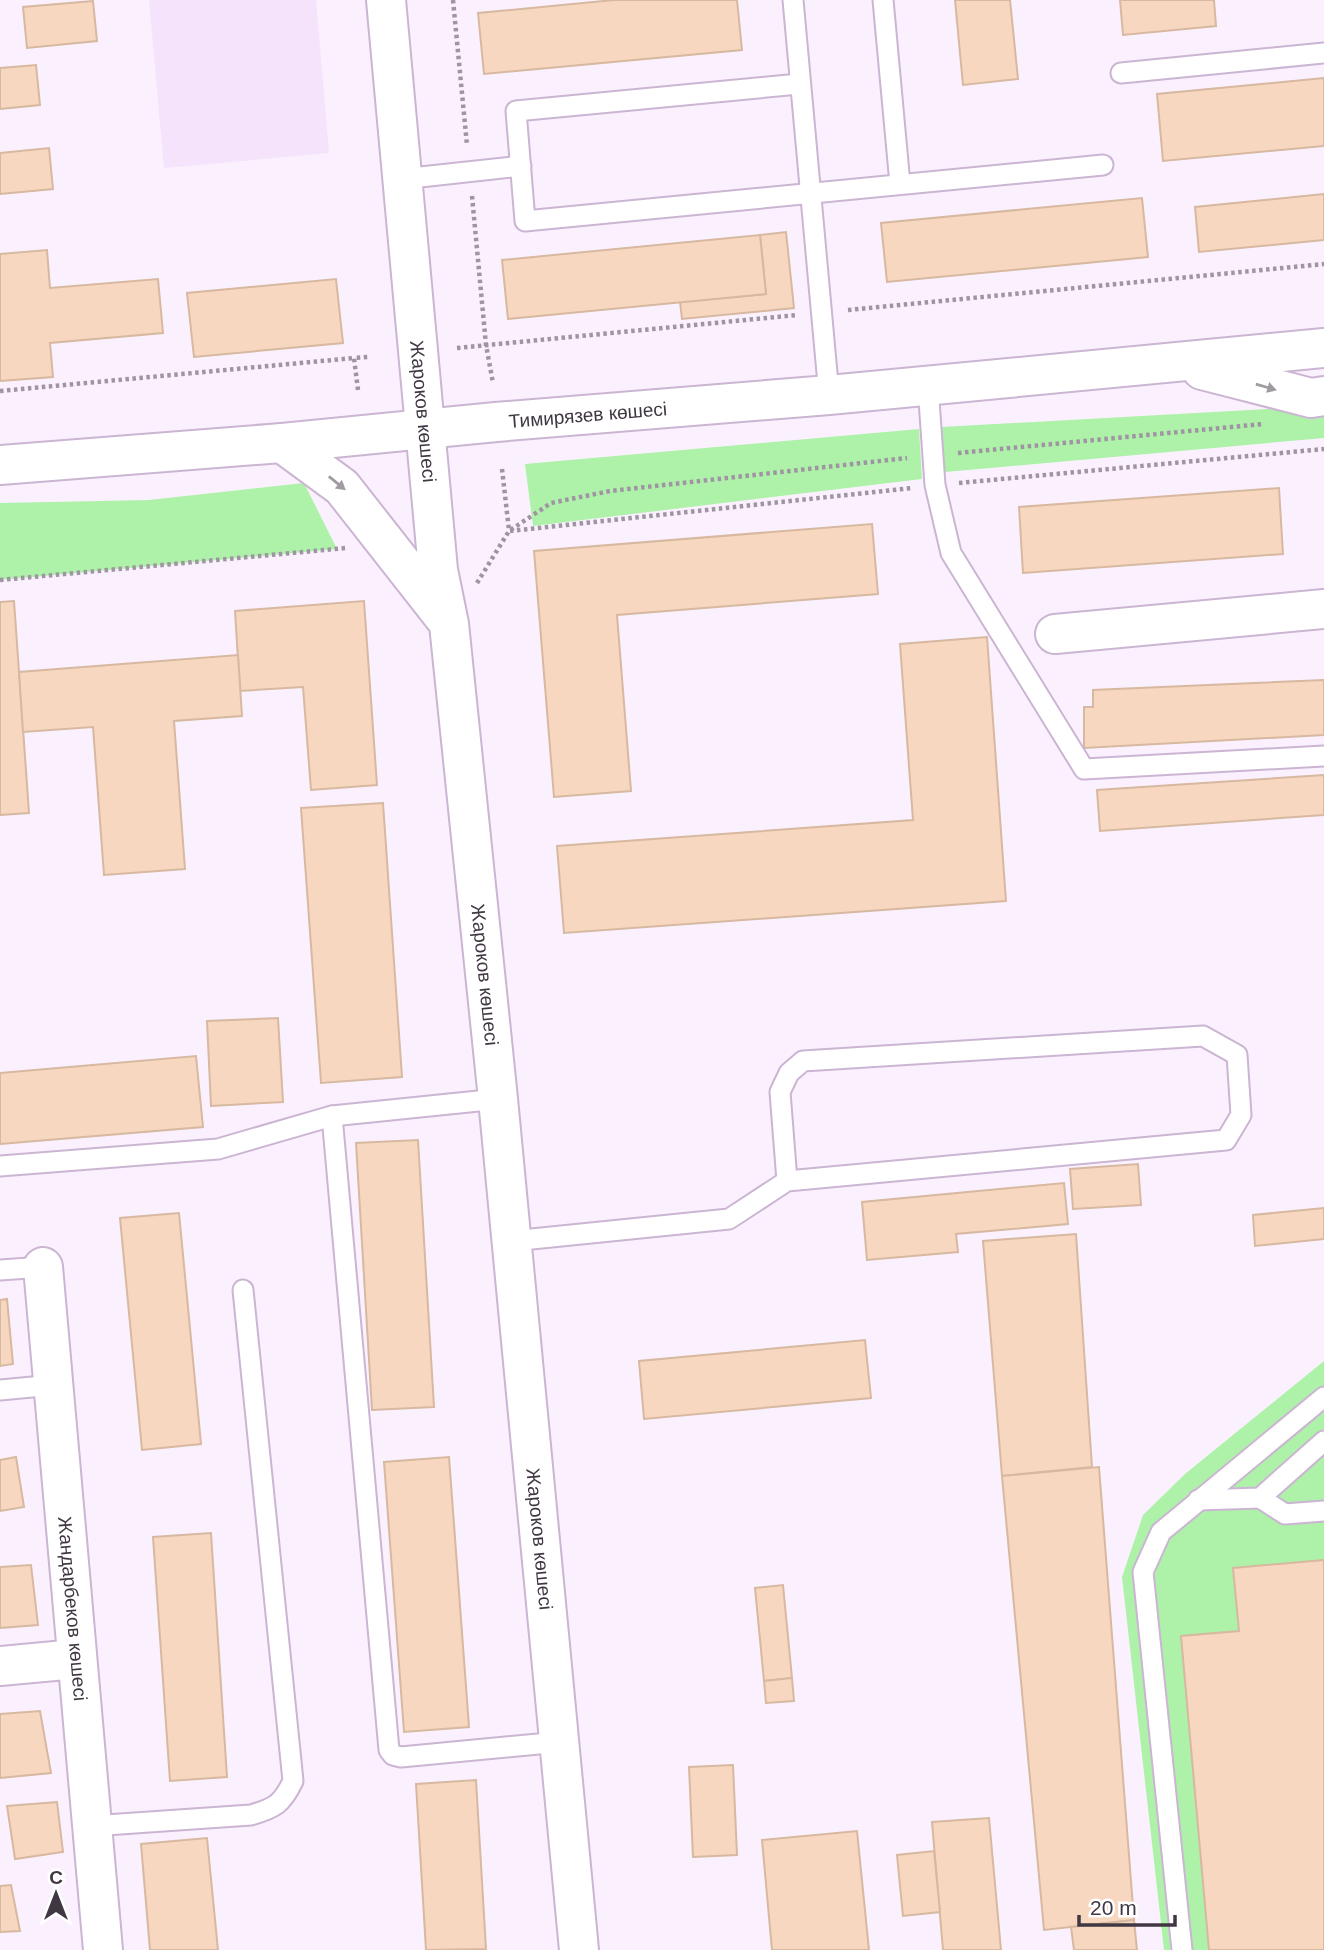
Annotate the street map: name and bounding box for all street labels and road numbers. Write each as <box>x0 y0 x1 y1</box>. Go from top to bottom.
street label: Жароков көшесі <box>406 339 440 483</box>
street label: Тимирязев көшесі <box>508 398 668 432</box>
street label: Жароков көшесі <box>467 903 502 1047</box>
street label: Жароков көшесі <box>522 1467 557 1611</box>
street label: Жандарбеков көшесі <box>54 1516 91 1702</box>

